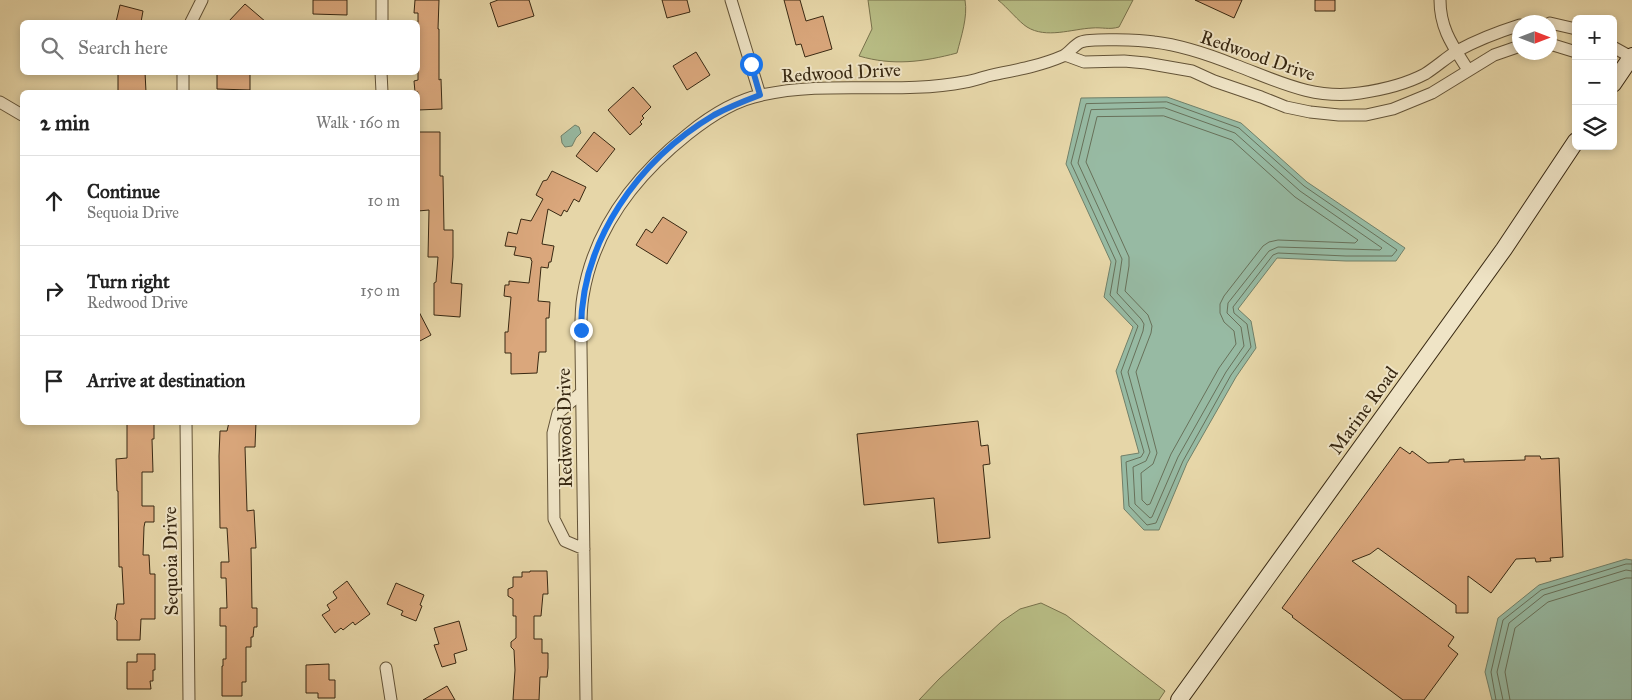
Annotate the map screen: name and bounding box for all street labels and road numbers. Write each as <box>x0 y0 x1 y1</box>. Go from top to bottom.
street label: Redwood Drive <box>1197 25 1318 86</box>
street label: Redwood Drive <box>781 58 902 87</box>
street label: Marine Road <box>1324 362 1403 459</box>
street label: Redwood Drive <box>552 368 577 488</box>
street label: Sequoia Drive <box>158 506 184 616</box>

